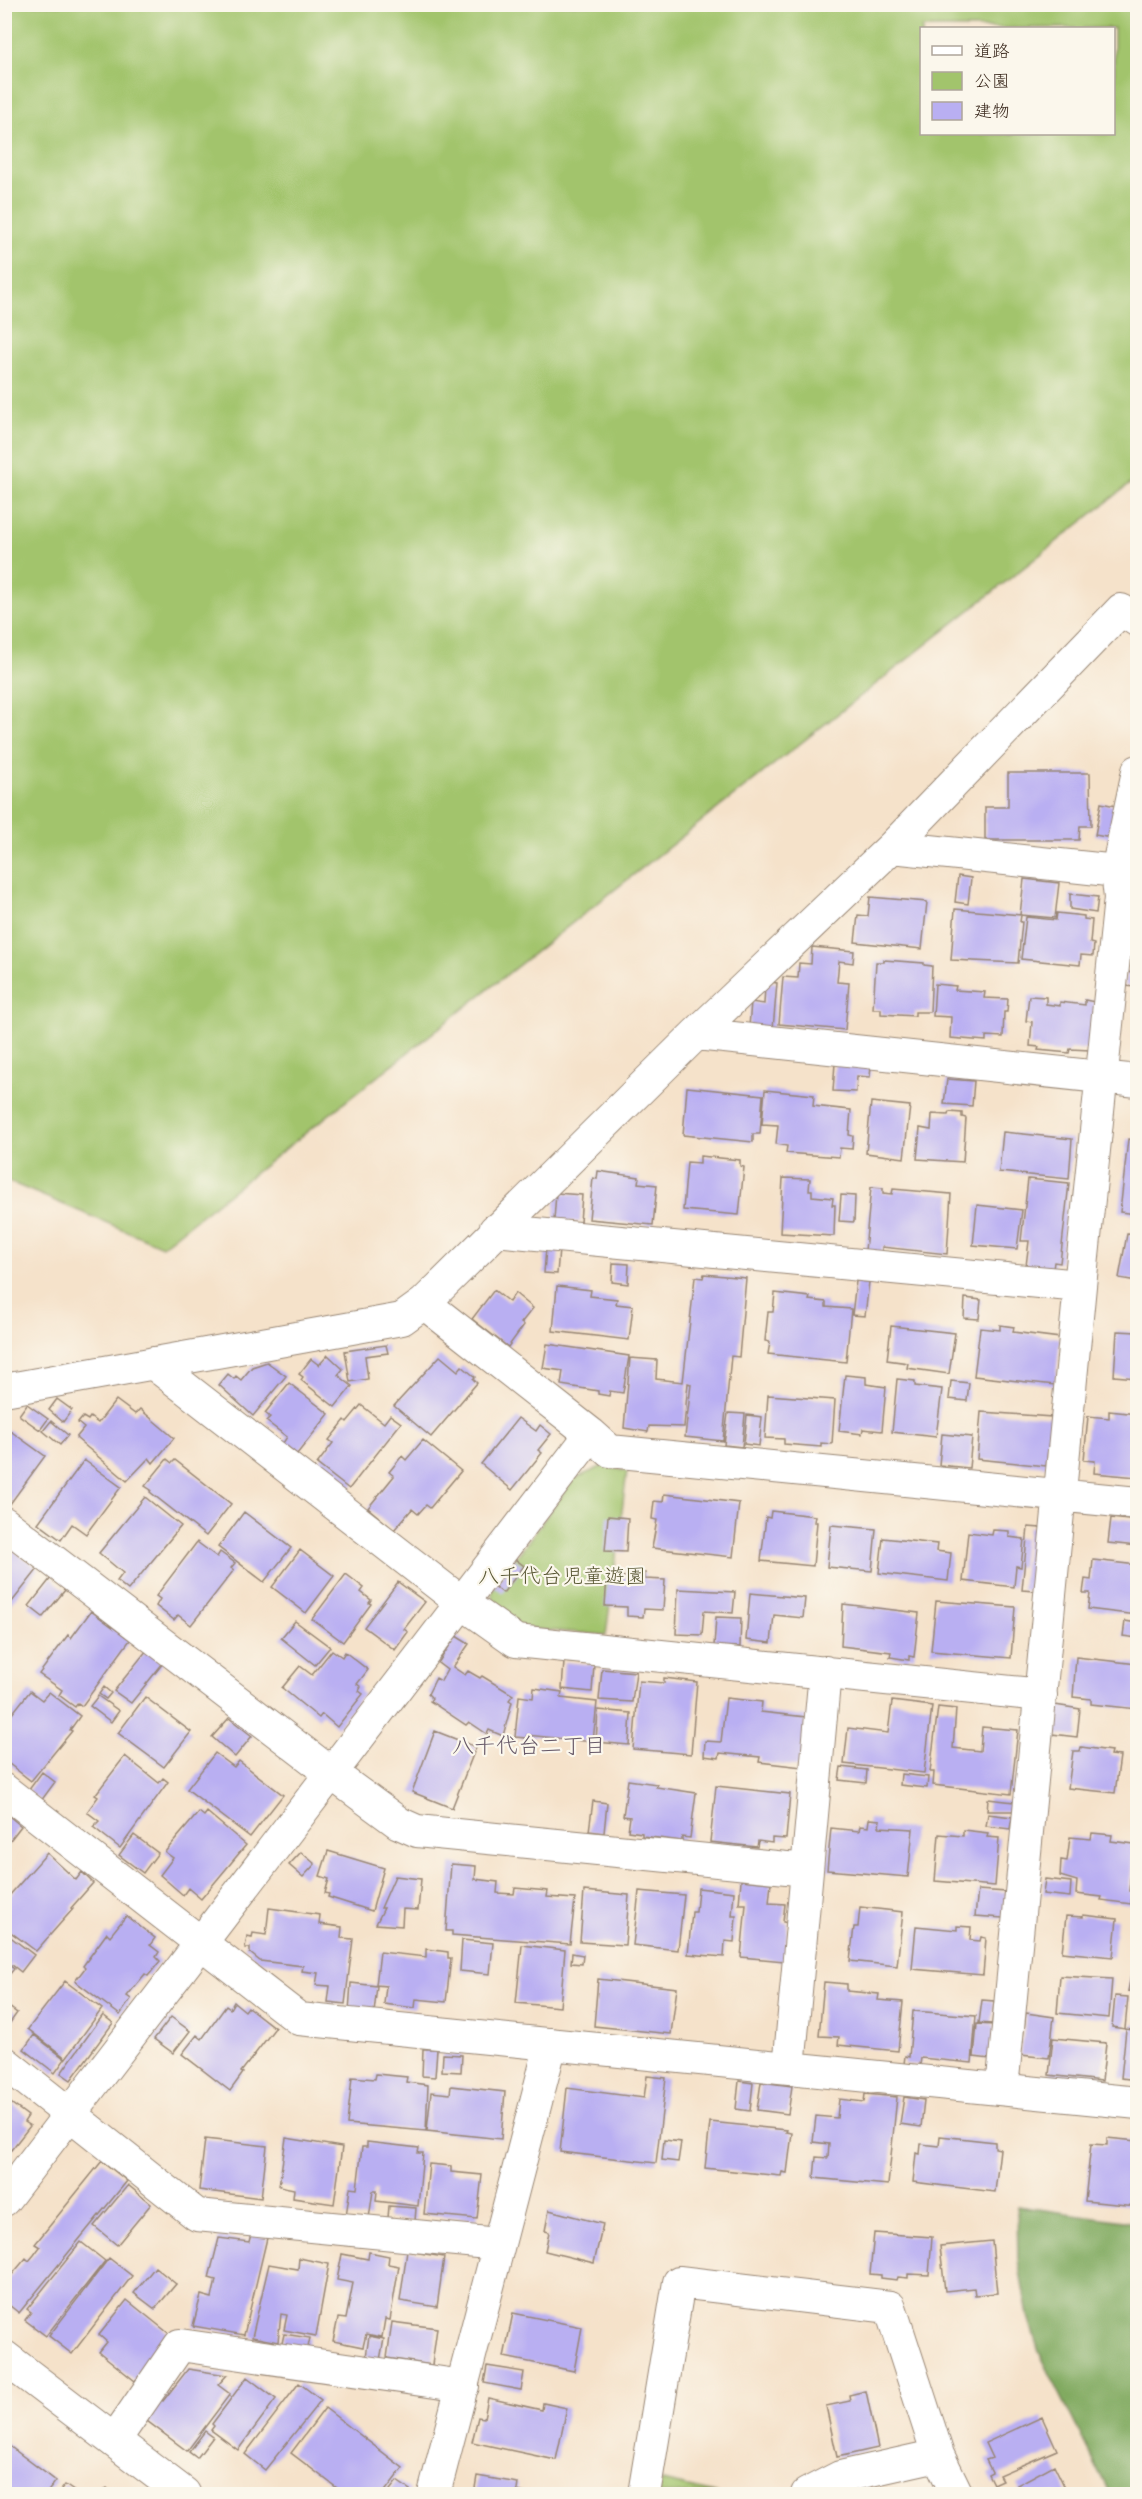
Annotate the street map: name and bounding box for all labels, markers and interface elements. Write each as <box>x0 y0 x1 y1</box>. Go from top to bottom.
legend <box>920 27 1115 135</box>
text: 道路 <box>974 41 1010 66</box>
text: 公園 <box>974 71 1010 96</box>
text: 建物 <box>974 101 1010 126</box>
park label: 八千代台児童遊園 <box>478 1564 646 1594</box>
district label: 八千代台二丁目 <box>452 1733 606 1764</box>

